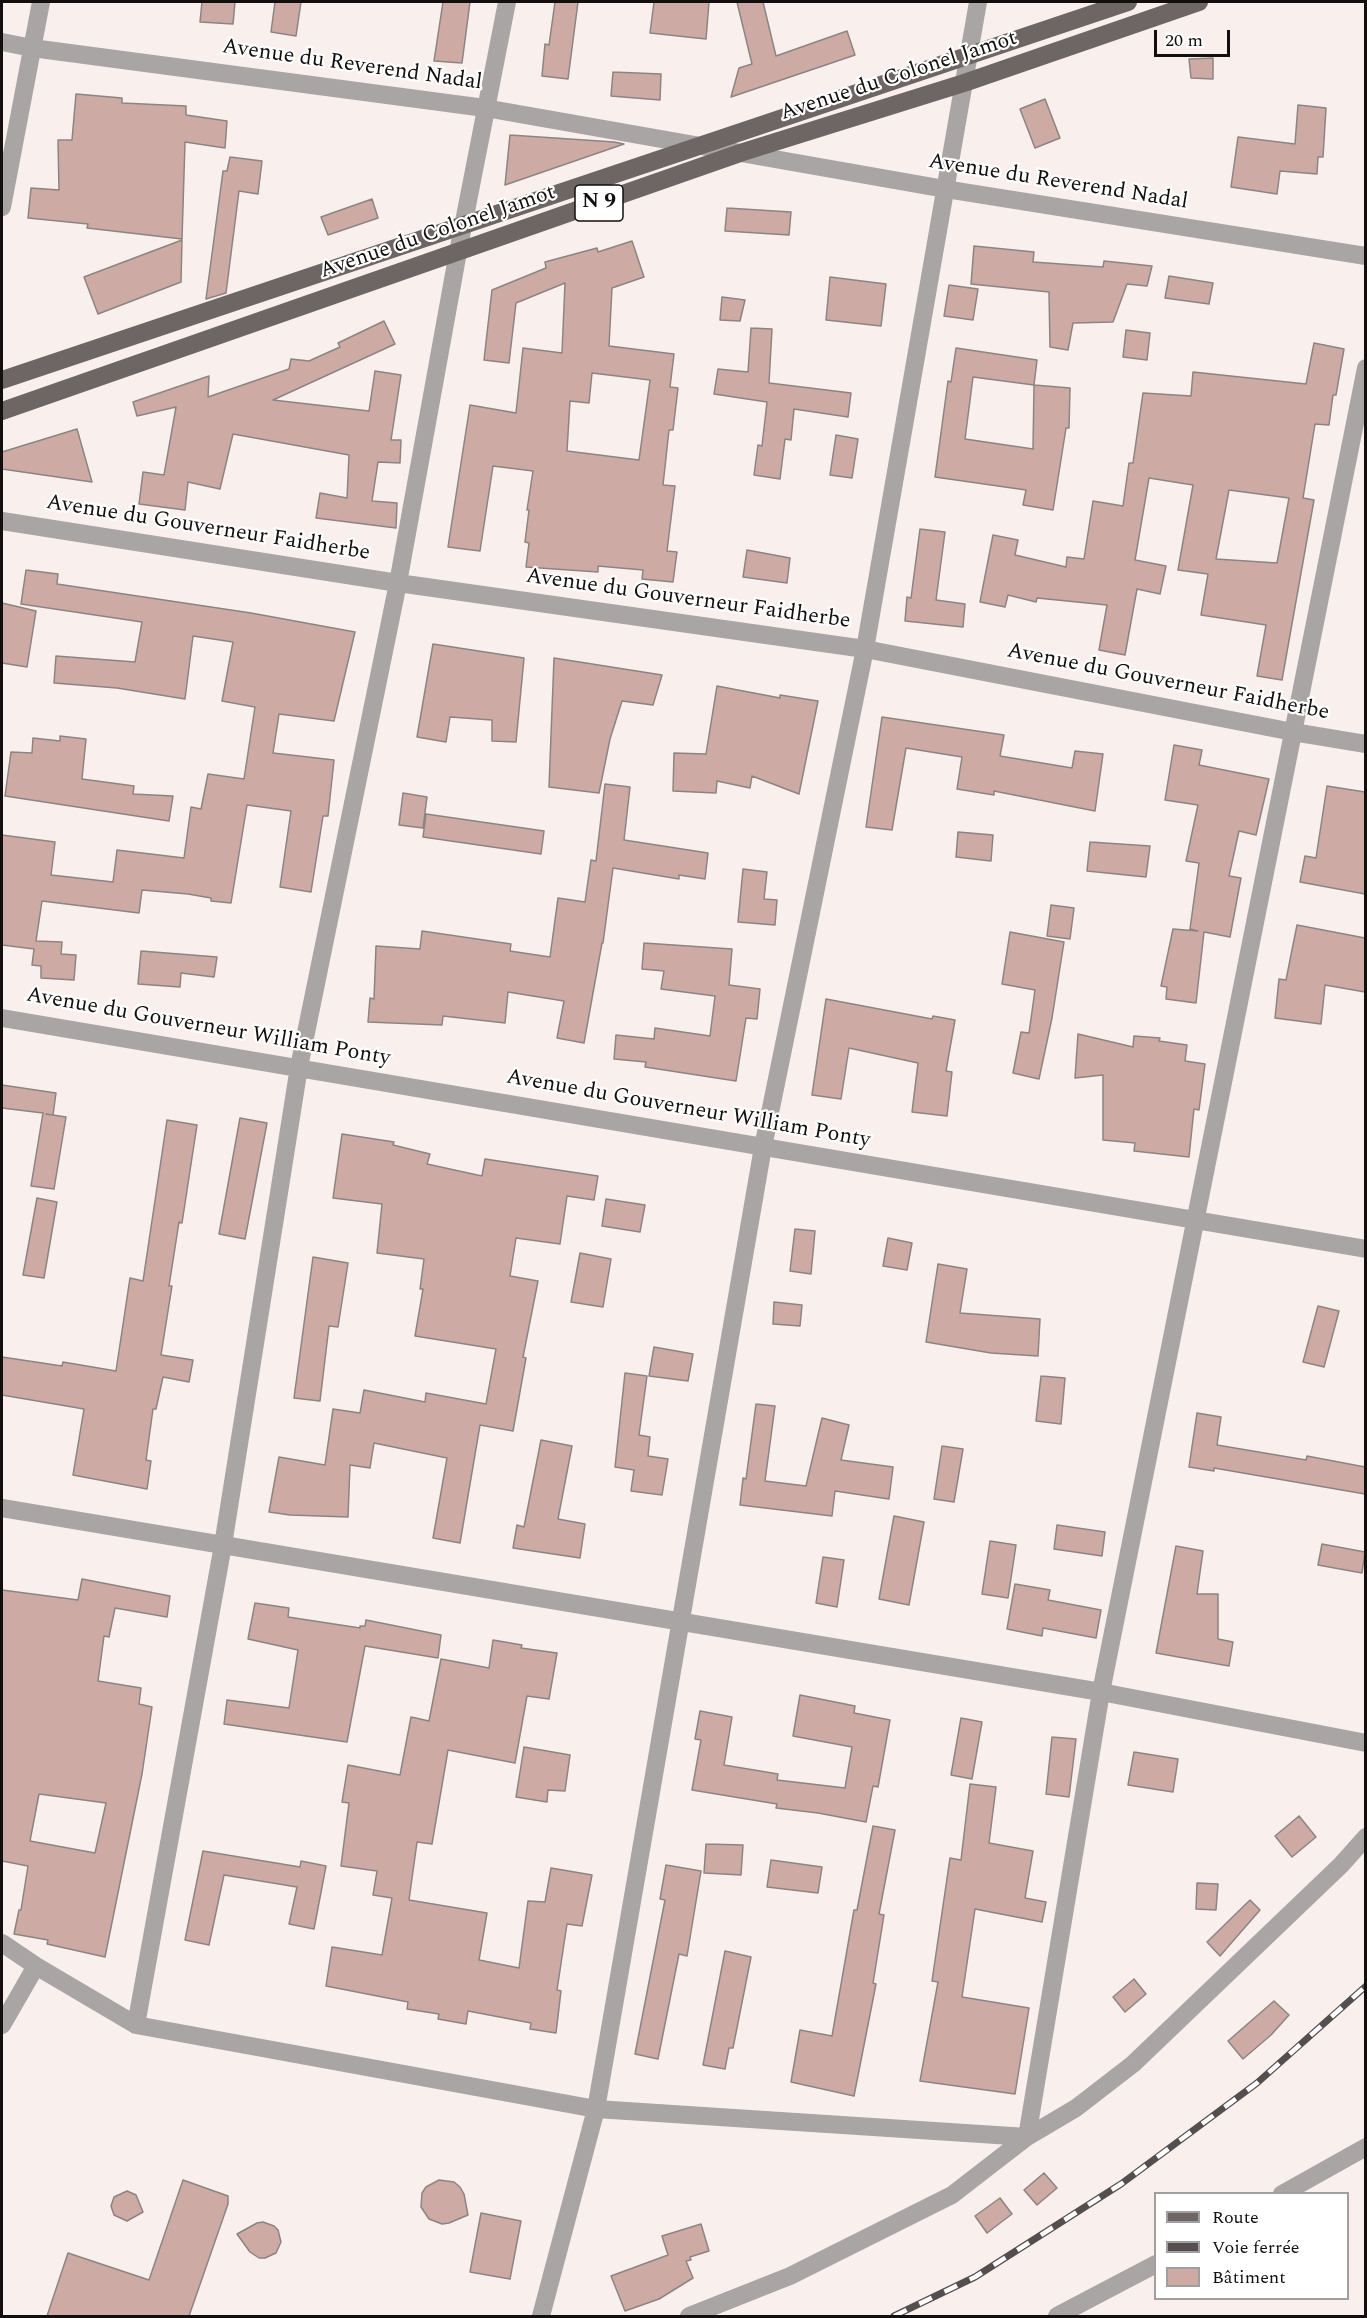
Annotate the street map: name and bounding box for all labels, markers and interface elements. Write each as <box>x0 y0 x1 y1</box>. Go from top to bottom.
scale bar <box>1157 18 1234 56</box>
street label: Avenue du Colonel Jamot <box>777 26 1021 128</box>
text: 20 m <box>1165 27 1203 54</box>
street label: Avenue du Reverend Nadal <box>220 35 484 97</box>
street label: Avenue du Reverend Nadal <box>926 149 1190 217</box>
street label: Avenue du Colonel Jamot <box>317 180 559 286</box>
road number: N 9 <box>575 185 623 221</box>
street label: Avenue du Gouverneur Faidherbe <box>44 490 372 568</box>
street label: Avenue du Gouverneur Faidherbe <box>524 564 852 636</box>
street label: Avenue du Gouverneur Faidherbe <box>1005 639 1331 727</box>
street label: Avenue du Gouverneur William Ponty <box>24 983 392 1073</box>
street label: Avenue du Gouverneur William Ponty <box>504 1065 872 1155</box>
legend <box>1154 2192 1349 2300</box>
text: Route <box>1212 2204 1259 2231</box>
text: Voie ferrée <box>1212 2234 1300 2261</box>
text: Bâtiment <box>1212 2264 1286 2291</box>

